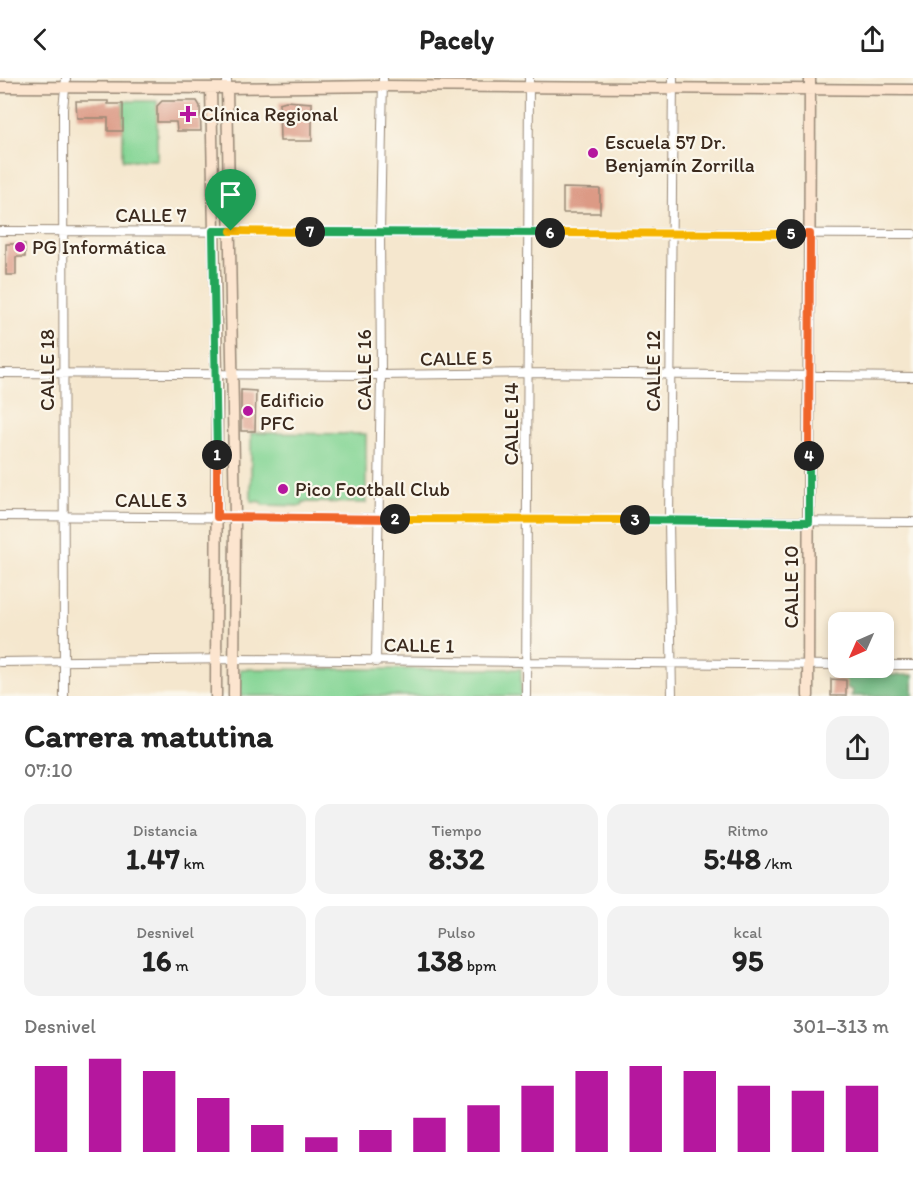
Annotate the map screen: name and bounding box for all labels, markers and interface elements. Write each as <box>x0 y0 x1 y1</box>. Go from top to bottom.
icon: back <box>24 23 57 56</box>
text: Pacely <box>419 23 494 56</box>
icon: share <box>856 23 889 56</box>
place label: Clínica Regional <box>201 102 338 126</box>
marker: Clínica Regional <box>179 105 197 123</box>
place label: Escuela 57 Dr. Benjamín Zorrilla <box>605 130 755 177</box>
marker: Escuela 57 Dr. Benjamín Zorrilla <box>586 146 600 160</box>
pin <box>205 169 256 231</box>
icon: arrive <box>214 178 247 211</box>
street label: CALLE 7 <box>115 203 187 227</box>
pin: 7 <box>295 217 325 247</box>
pin: 6 <box>535 218 565 248</box>
pin: 5 <box>776 219 806 249</box>
text: 7 <box>306 222 314 241</box>
text: 6 <box>546 223 554 242</box>
text: 5 <box>787 224 795 243</box>
place label: PG Informática <box>32 235 166 259</box>
marker: PG Informática <box>13 240 27 254</box>
street label: CALLE 18 <box>35 329 59 411</box>
street label: CALLE 16 <box>352 329 376 411</box>
street label: CALLE 12 <box>641 330 665 412</box>
street label: CALLE 5 <box>420 345 492 371</box>
street label: CALLE 14 <box>499 383 523 465</box>
place label: Edificio PFC <box>260 388 324 435</box>
marker: Edificio PFC <box>241 404 255 418</box>
pin: 1 <box>202 440 232 470</box>
pin: 4 <box>794 441 824 471</box>
text: 1 <box>213 445 221 464</box>
text: 4 <box>804 446 814 465</box>
place label: Pico Football Club <box>295 477 450 501</box>
marker: Pico Football Club <box>276 482 290 496</box>
street label: CALLE 3 <box>115 488 187 512</box>
pin: 2 <box>380 504 410 534</box>
pin: 3 <box>620 505 650 535</box>
text: 2 <box>391 509 399 528</box>
text: 3 <box>631 510 639 529</box>
street label: CALLE 10 <box>779 545 803 629</box>
north arrow <box>828 612 894 678</box>
map controls <box>828 612 894 678</box>
street label: CALLE 1 <box>383 632 455 658</box>
text: Carrera matutina <box>24 716 273 755</box>
button: share <box>826 716 889 779</box>
text: 07:10 <box>24 758 73 782</box>
text: Distancia <box>133 821 197 840</box>
text: Tiempo <box>431 821 482 840</box>
text: Ritmo <box>727 821 768 840</box>
text: 1.47 <box>126 840 180 877</box>
text: 8:32 <box>429 840 484 877</box>
text: 5:48 <box>703 840 761 877</box>
text: km <box>180 854 205 873</box>
text: /km <box>761 854 792 873</box>
text: Desnivel <box>136 923 194 942</box>
text: Pulso <box>438 923 475 942</box>
text: kcal <box>734 923 762 942</box>
text: 16 <box>142 942 172 979</box>
text: 138 <box>416 942 463 979</box>
text: 95 <box>732 942 764 979</box>
text: m <box>172 956 189 975</box>
text: bpm <box>463 956 496 975</box>
text: Desnivel <box>24 1014 96 1038</box>
text: 301–313 m <box>793 1014 889 1038</box>

